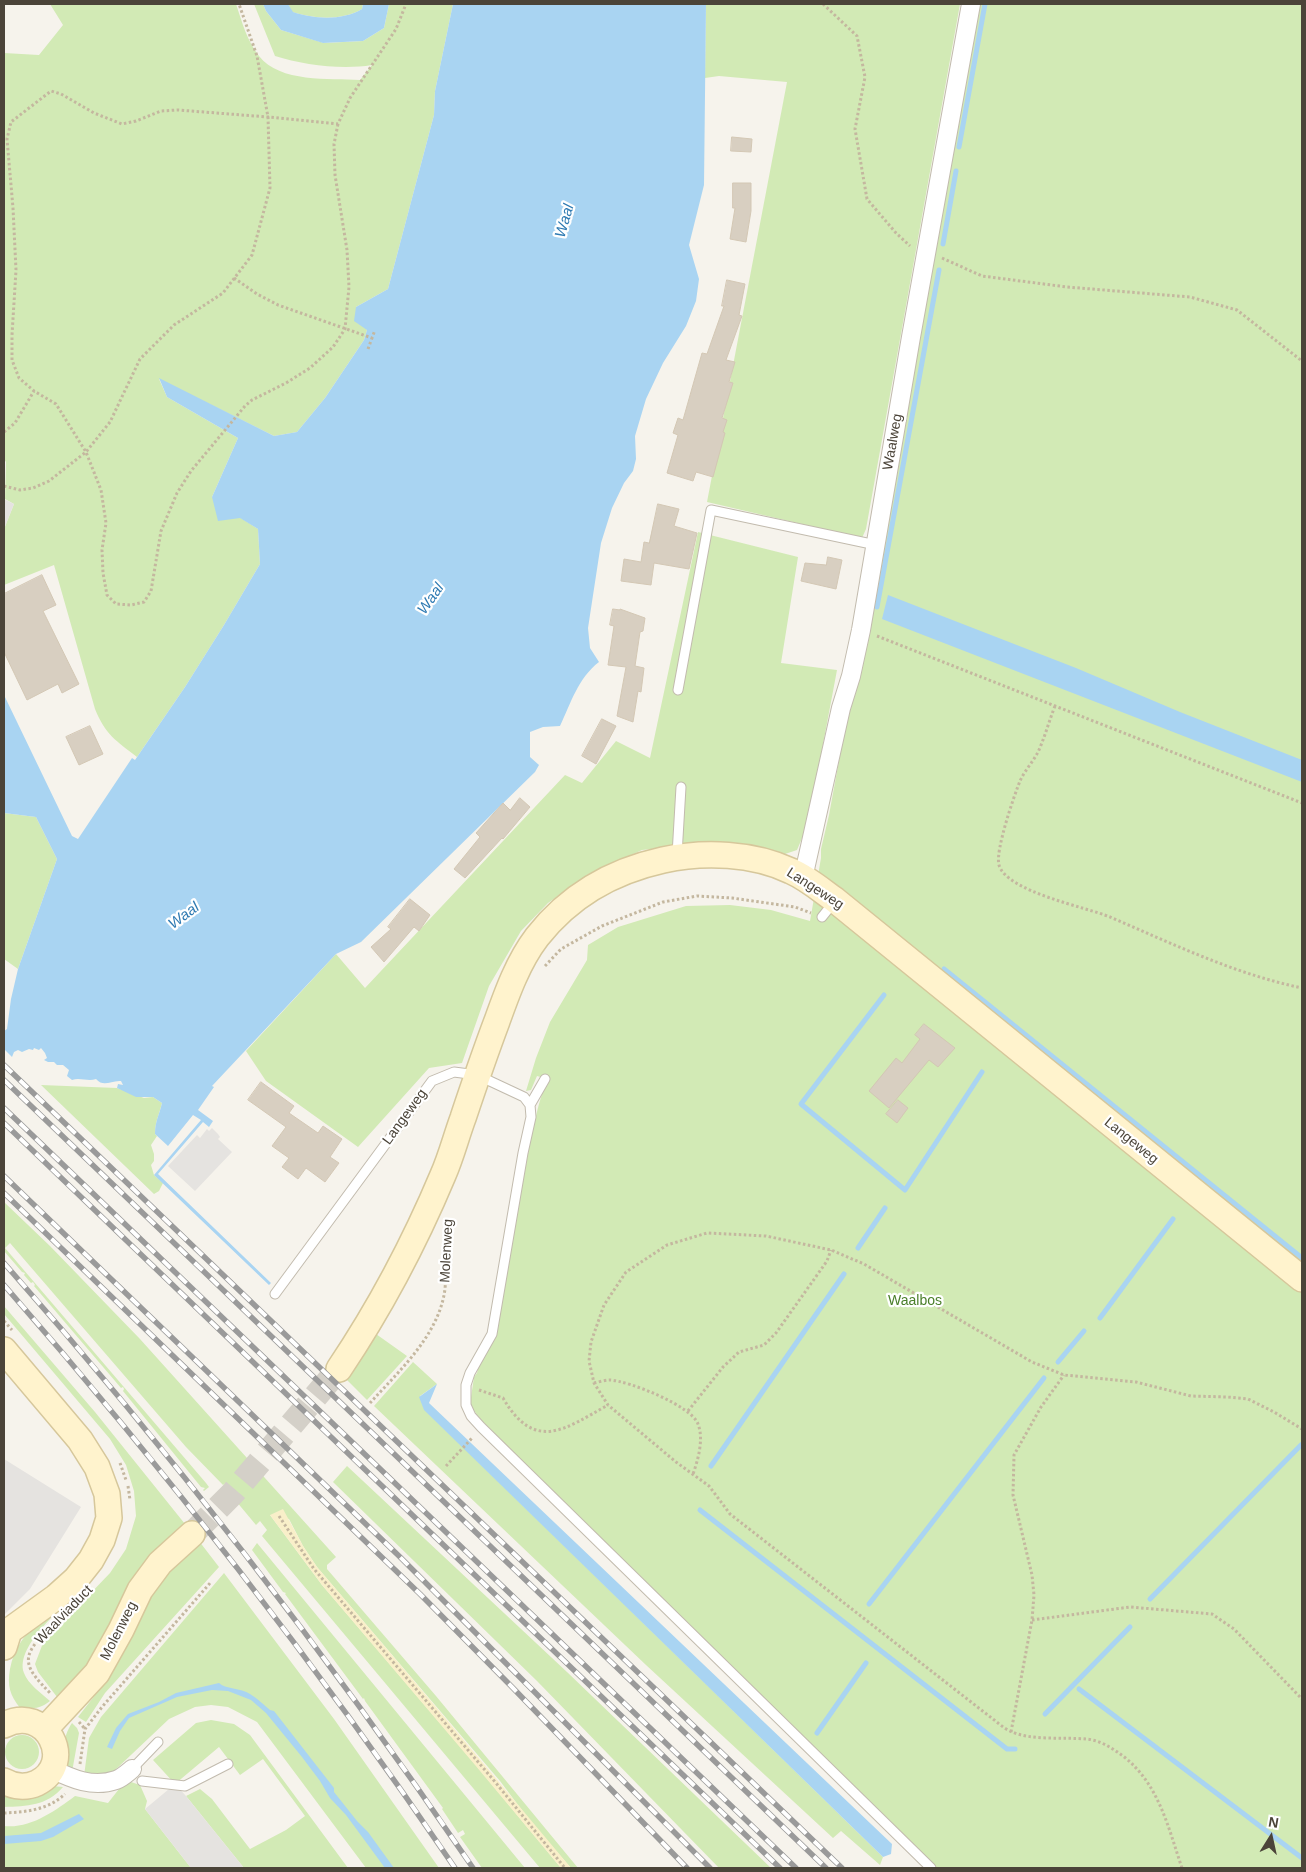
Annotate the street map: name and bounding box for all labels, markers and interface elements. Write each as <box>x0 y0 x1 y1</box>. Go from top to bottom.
water label: Waal <box>552 202 578 240</box>
street label: Waalweg <box>880 412 906 472</box>
water label: Waal <box>414 580 448 618</box>
street label: Langeweg <box>783 864 847 914</box>
water label: Waal <box>165 899 203 933</box>
street label: Langeweg <box>379 1086 431 1148</box>
street label: Langeweg <box>1101 1114 1161 1168</box>
street label: Molenweg <box>437 1219 457 1283</box>
park label: Waalbos <box>888 1293 942 1309</box>
street label: Waalviaduct <box>32 1582 96 1648</box>
street label: Molenweg <box>97 1599 141 1663</box>
north arrow <box>1246 1812 1296 1862</box>
text: N <box>1267 1813 1280 1831</box>

